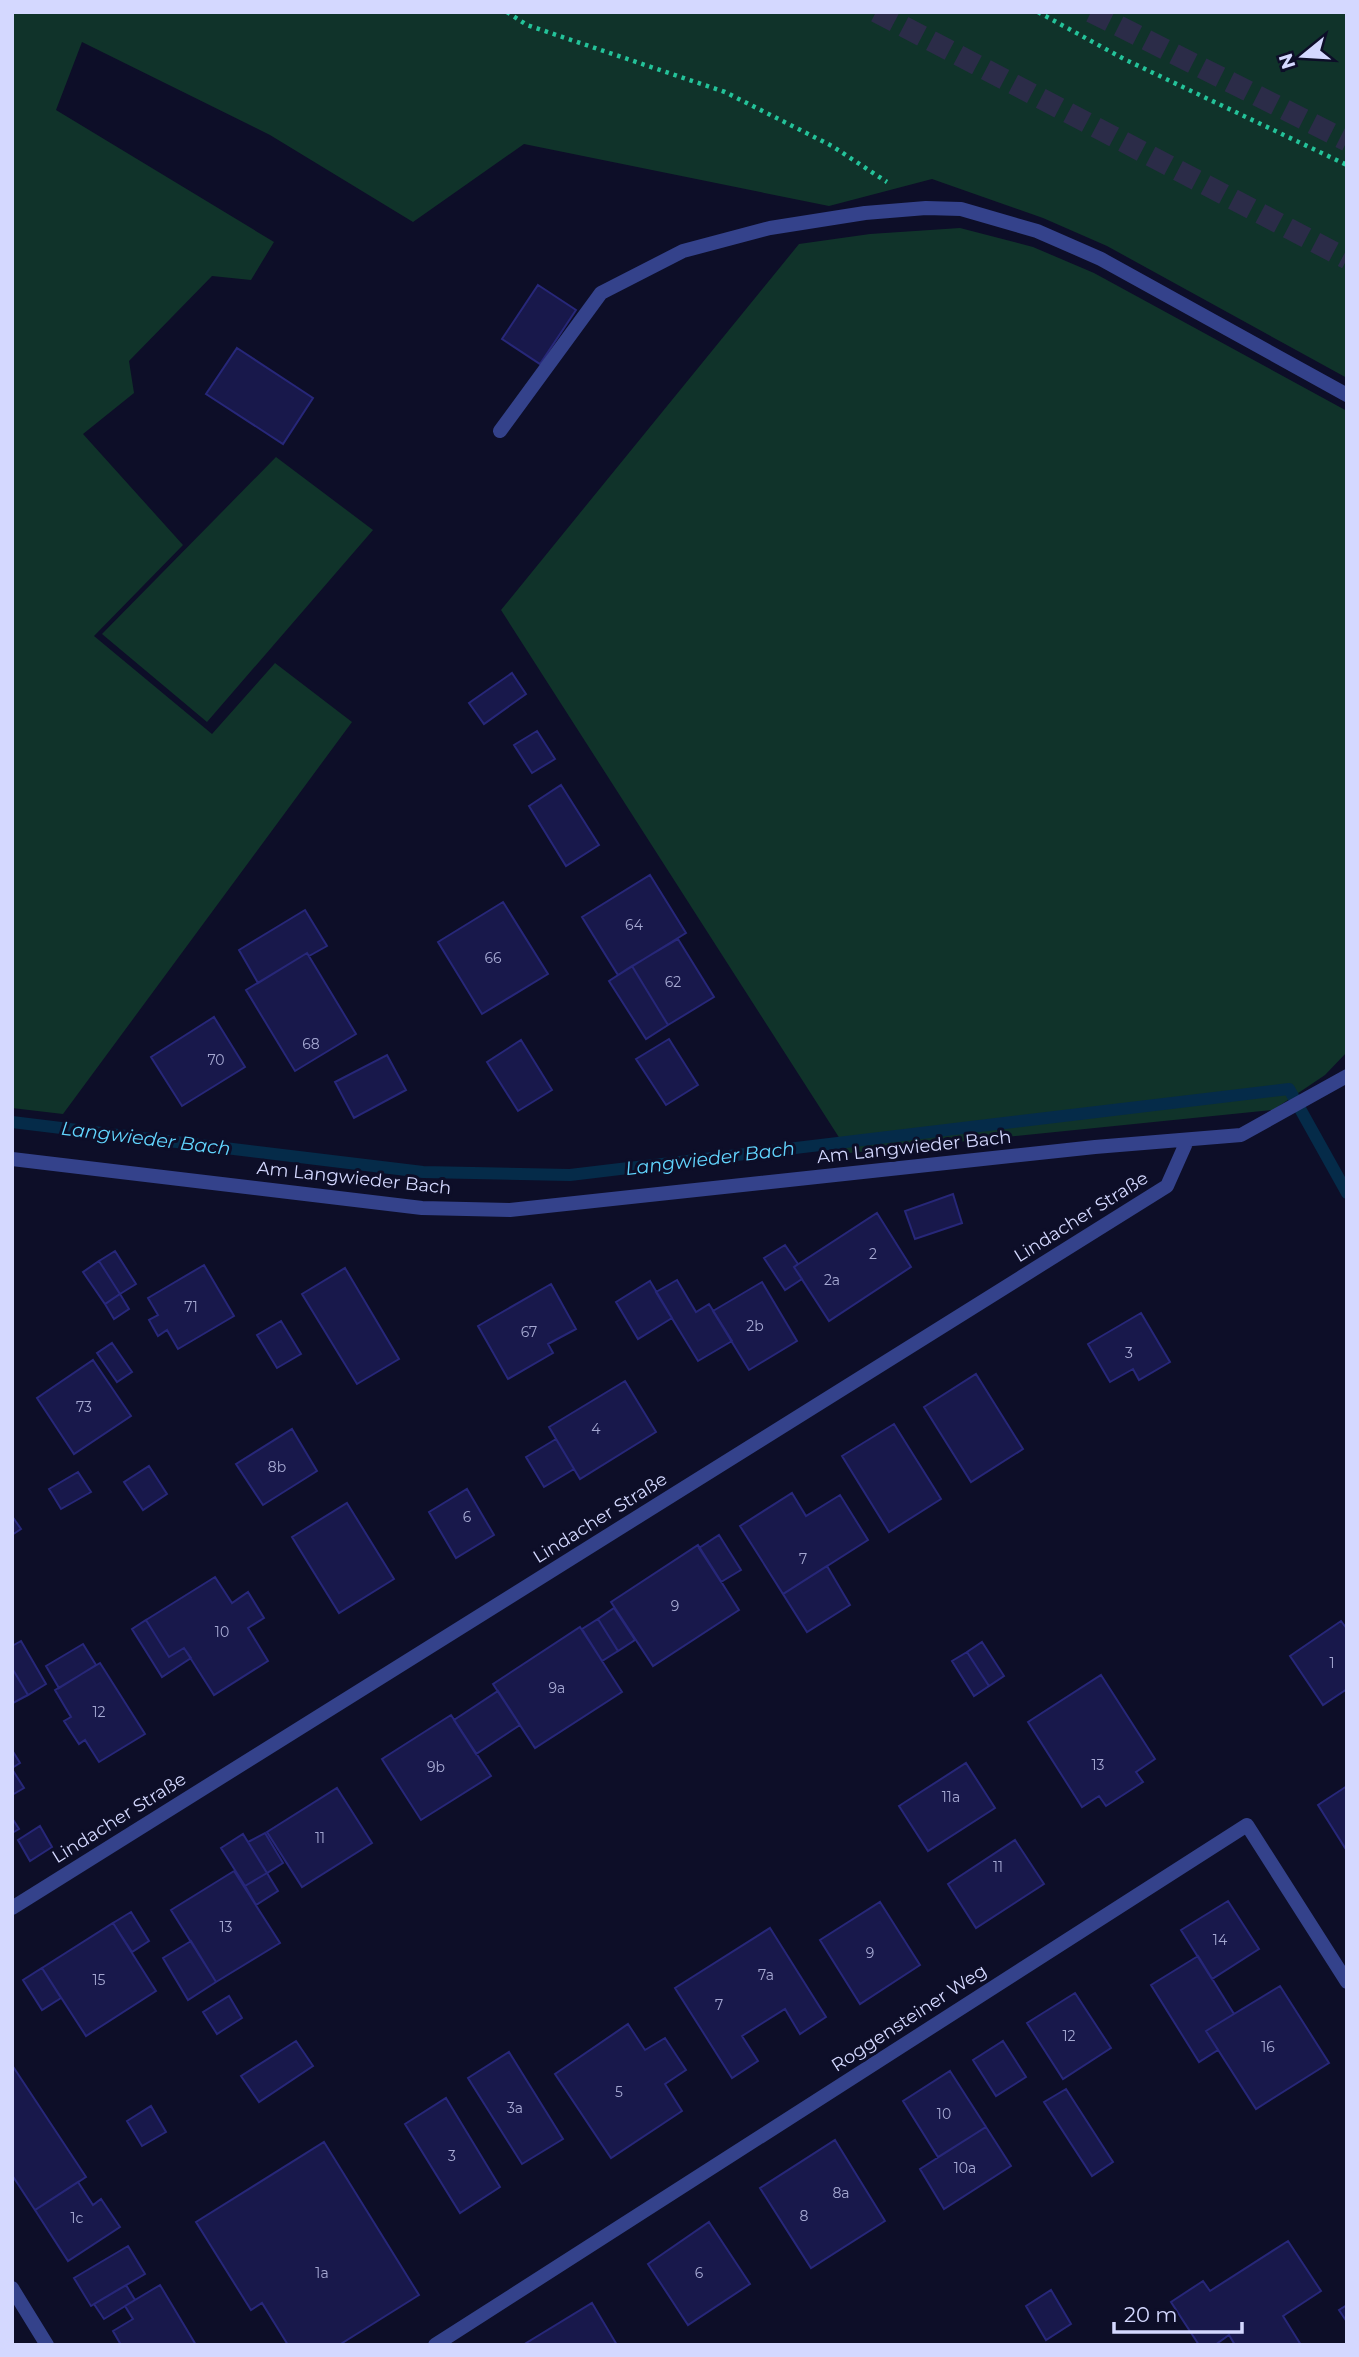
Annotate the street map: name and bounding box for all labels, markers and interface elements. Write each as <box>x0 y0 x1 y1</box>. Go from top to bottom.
north arrow <box>1268 21 1338 91</box>
text: N <box>1274 50 1301 72</box>
house number: 64 <box>625 916 644 934</box>
house number: 66 <box>484 949 502 967</box>
house number: 62 <box>665 973 681 991</box>
house number: 68 <box>302 1035 320 1053</box>
house number: 70 <box>207 1051 225 1069</box>
water label: Langwieder Bach <box>60 1117 232 1160</box>
street label: Am Langwieder Bach <box>816 1126 1012 1168</box>
water label: Langwieder Bach <box>624 1137 796 1180</box>
street label: Am Langwieder Bach <box>256 1157 452 1199</box>
street label: Lindacher Straße <box>1010 1167 1152 1267</box>
house number: 2 <box>869 1245 877 1263</box>
house number: 2a <box>824 1271 840 1289</box>
house number: 71 <box>184 1298 198 1316</box>
house number: 2b <box>746 1317 764 1335</box>
house number: 67 <box>521 1323 537 1341</box>
house number: 3 <box>1125 1344 1133 1362</box>
house number: 73 <box>76 1398 92 1416</box>
house number: 4 <box>591 1420 601 1438</box>
house number: 8b <box>268 1458 286 1476</box>
street label: Lindacher Straße <box>529 1468 671 1568</box>
house number: 6 <box>463 1508 472 1526</box>
house number: 7 <box>799 1550 807 1568</box>
house number: 9 <box>671 1597 679 1615</box>
house number: 10 <box>215 1623 229 1641</box>
house number: 1 <box>1329 1654 1335 1672</box>
house number: 9a <box>549 1679 565 1697</box>
house number: 12 <box>92 1703 106 1721</box>
house number: 13 <box>1092 1756 1105 1774</box>
house number: 9b <box>427 1758 445 1776</box>
street label: Lindacher Straße <box>48 1768 190 1868</box>
house number: 11a <box>942 1788 960 1806</box>
house number: 11 <box>315 1829 325 1847</box>
house number: 11 <box>993 1858 1003 1876</box>
house number: 13 <box>220 1918 233 1936</box>
house number: 14 <box>1213 1931 1228 1949</box>
house number: 9 <box>866 1944 874 1962</box>
street label: Roggensteiner Weg <box>827 1960 991 2076</box>
house number: 7a <box>758 1966 774 1984</box>
house number: 15 <box>93 1971 106 1989</box>
house number: 7 <box>715 1996 723 2014</box>
house number: 12 <box>1062 2027 1076 2045</box>
house number: 16 <box>1261 2038 1275 2056</box>
house number: 5 <box>615 2083 623 2101</box>
house number: 3a <box>507 2099 523 2117</box>
house number: 10 <box>937 2105 951 2123</box>
house number: 3 <box>448 2147 456 2165</box>
house number: 10a <box>954 2159 976 2177</box>
house number: 8a <box>832 2184 850 2202</box>
house number: 8 <box>800 2207 809 2225</box>
house number: 1c <box>71 2209 84 2227</box>
house number: 1a <box>315 2264 329 2282</box>
house number: 6 <box>695 2264 704 2282</box>
scale bar <box>1114 2290 1242 2334</box>
text: 20 m <box>1124 2302 1178 2327</box>

